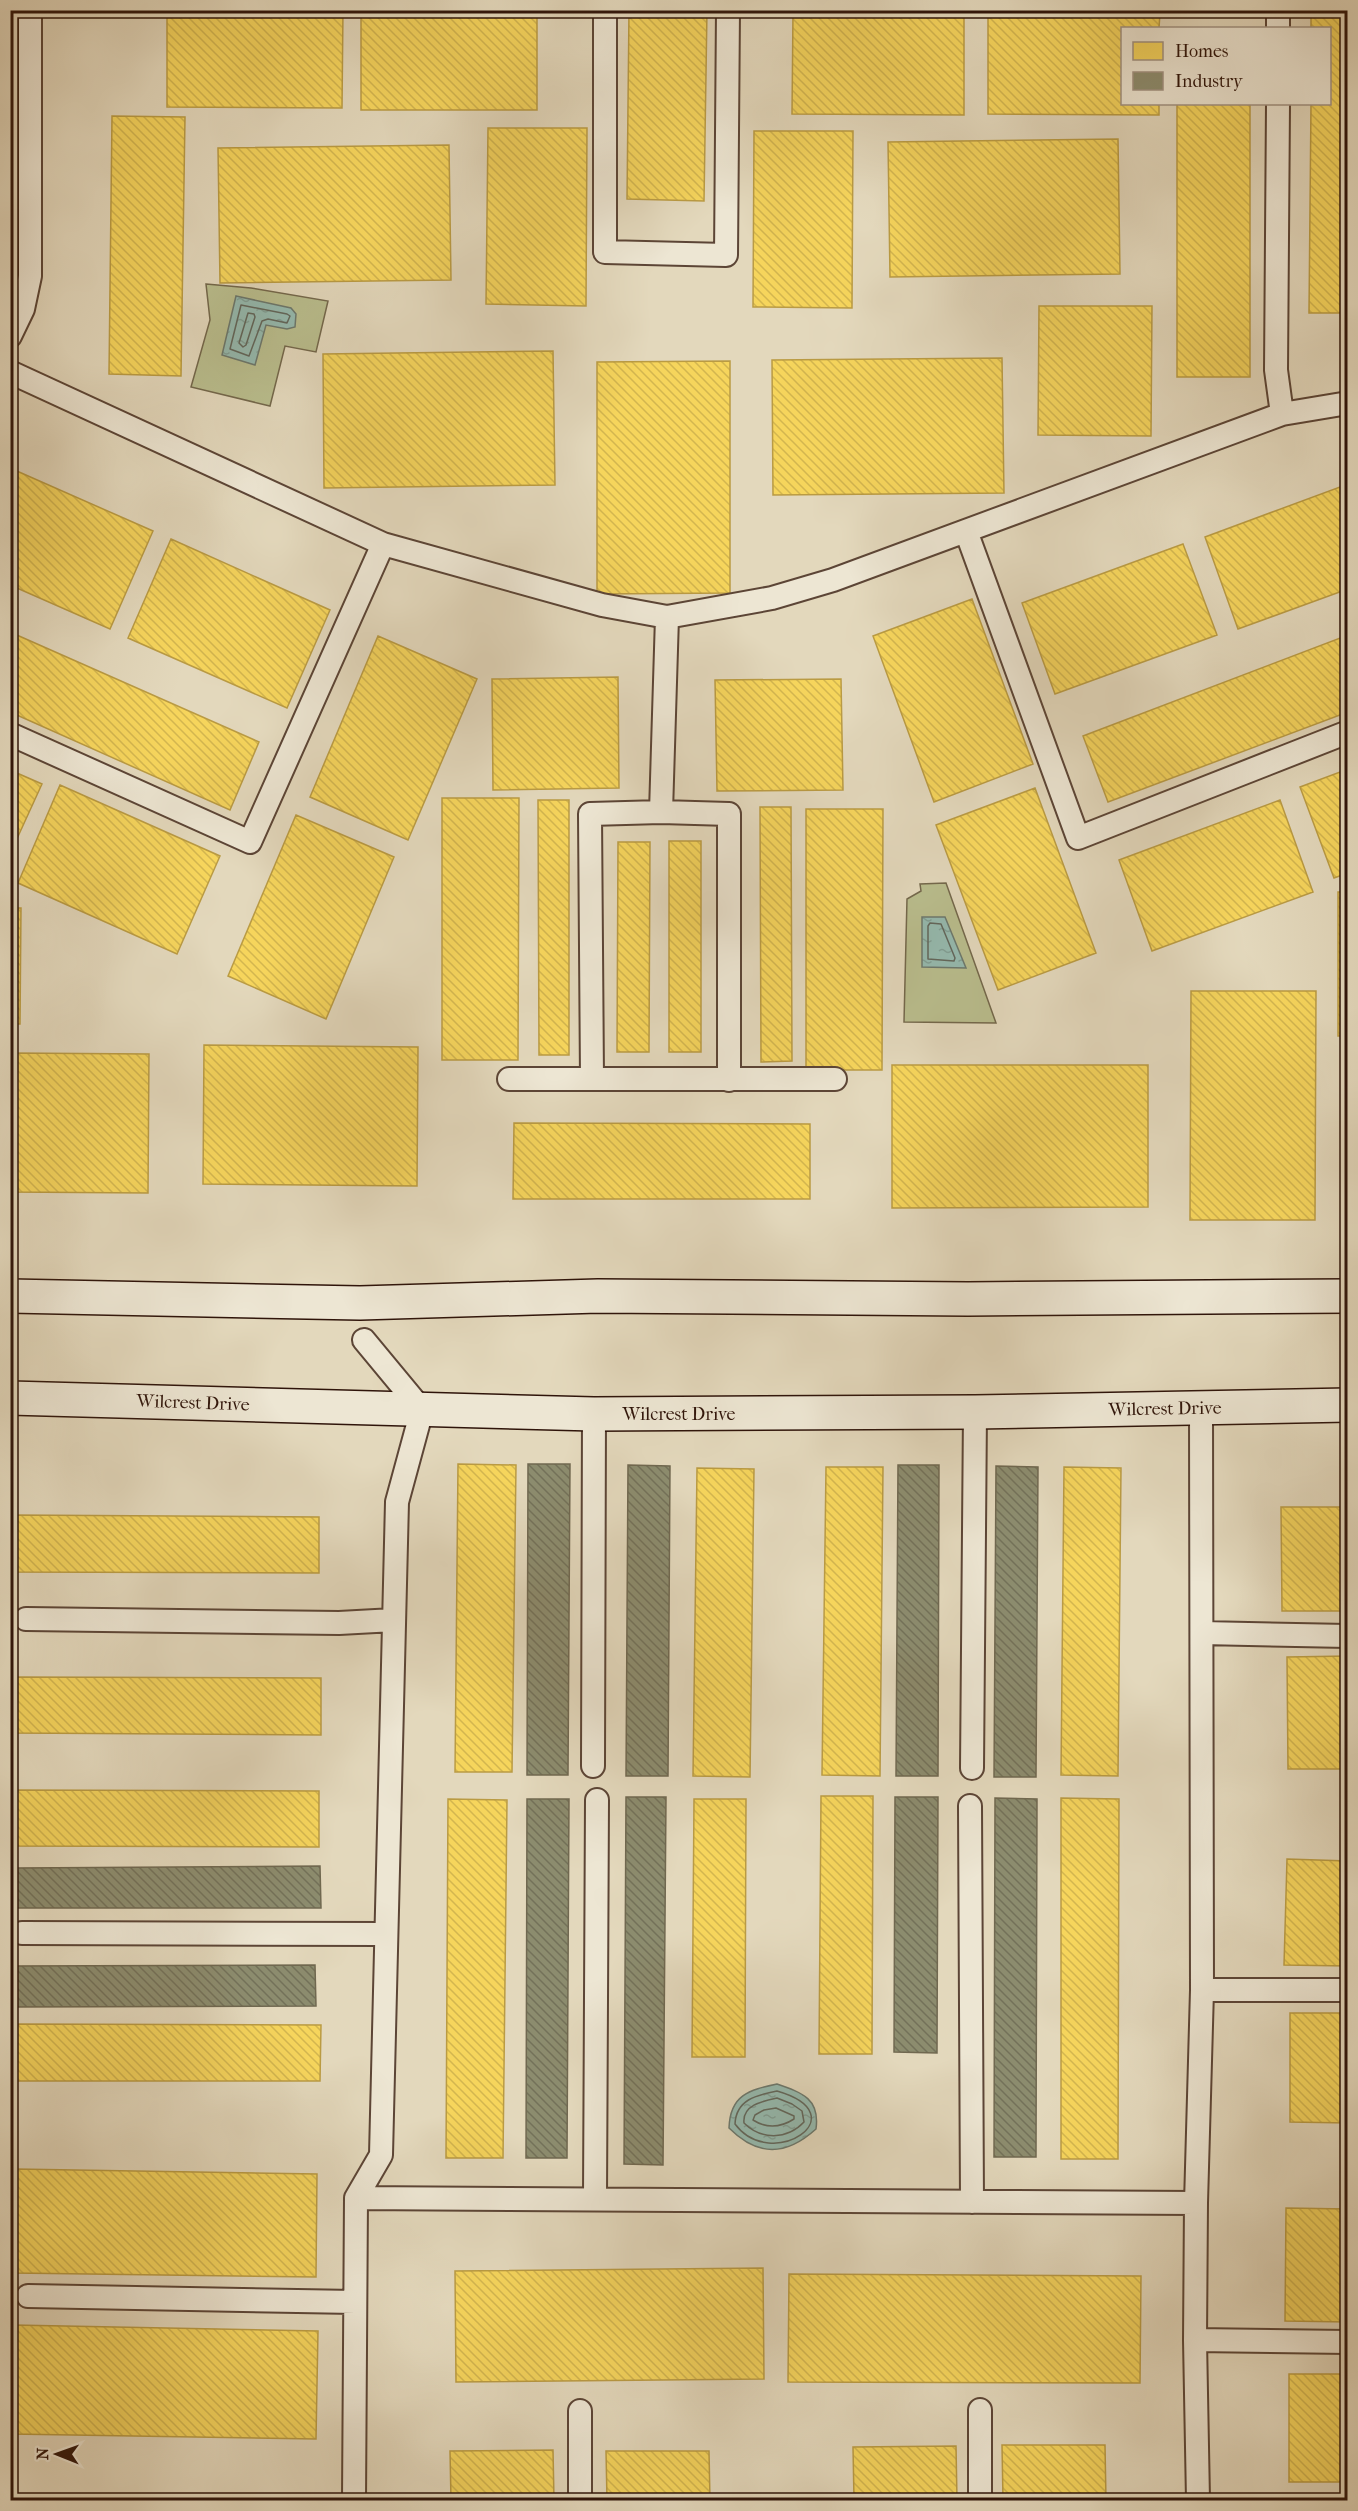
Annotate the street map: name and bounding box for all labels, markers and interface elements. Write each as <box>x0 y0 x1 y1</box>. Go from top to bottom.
legend <box>1121 27 1331 105</box>
text: Homes <box>1175 41 1229 62</box>
text: Industry <box>1175 71 1244 92</box>
street label: Wilcrest Drive <box>135 1390 250 1415</box>
street label: Wilcrest Drive <box>1107 1398 1222 1421</box>
street label: Wilcrest Drive <box>621 1404 736 1425</box>
north arrow <box>27 2424 87 2484</box>
text: N <box>33 2447 52 2460</box>

